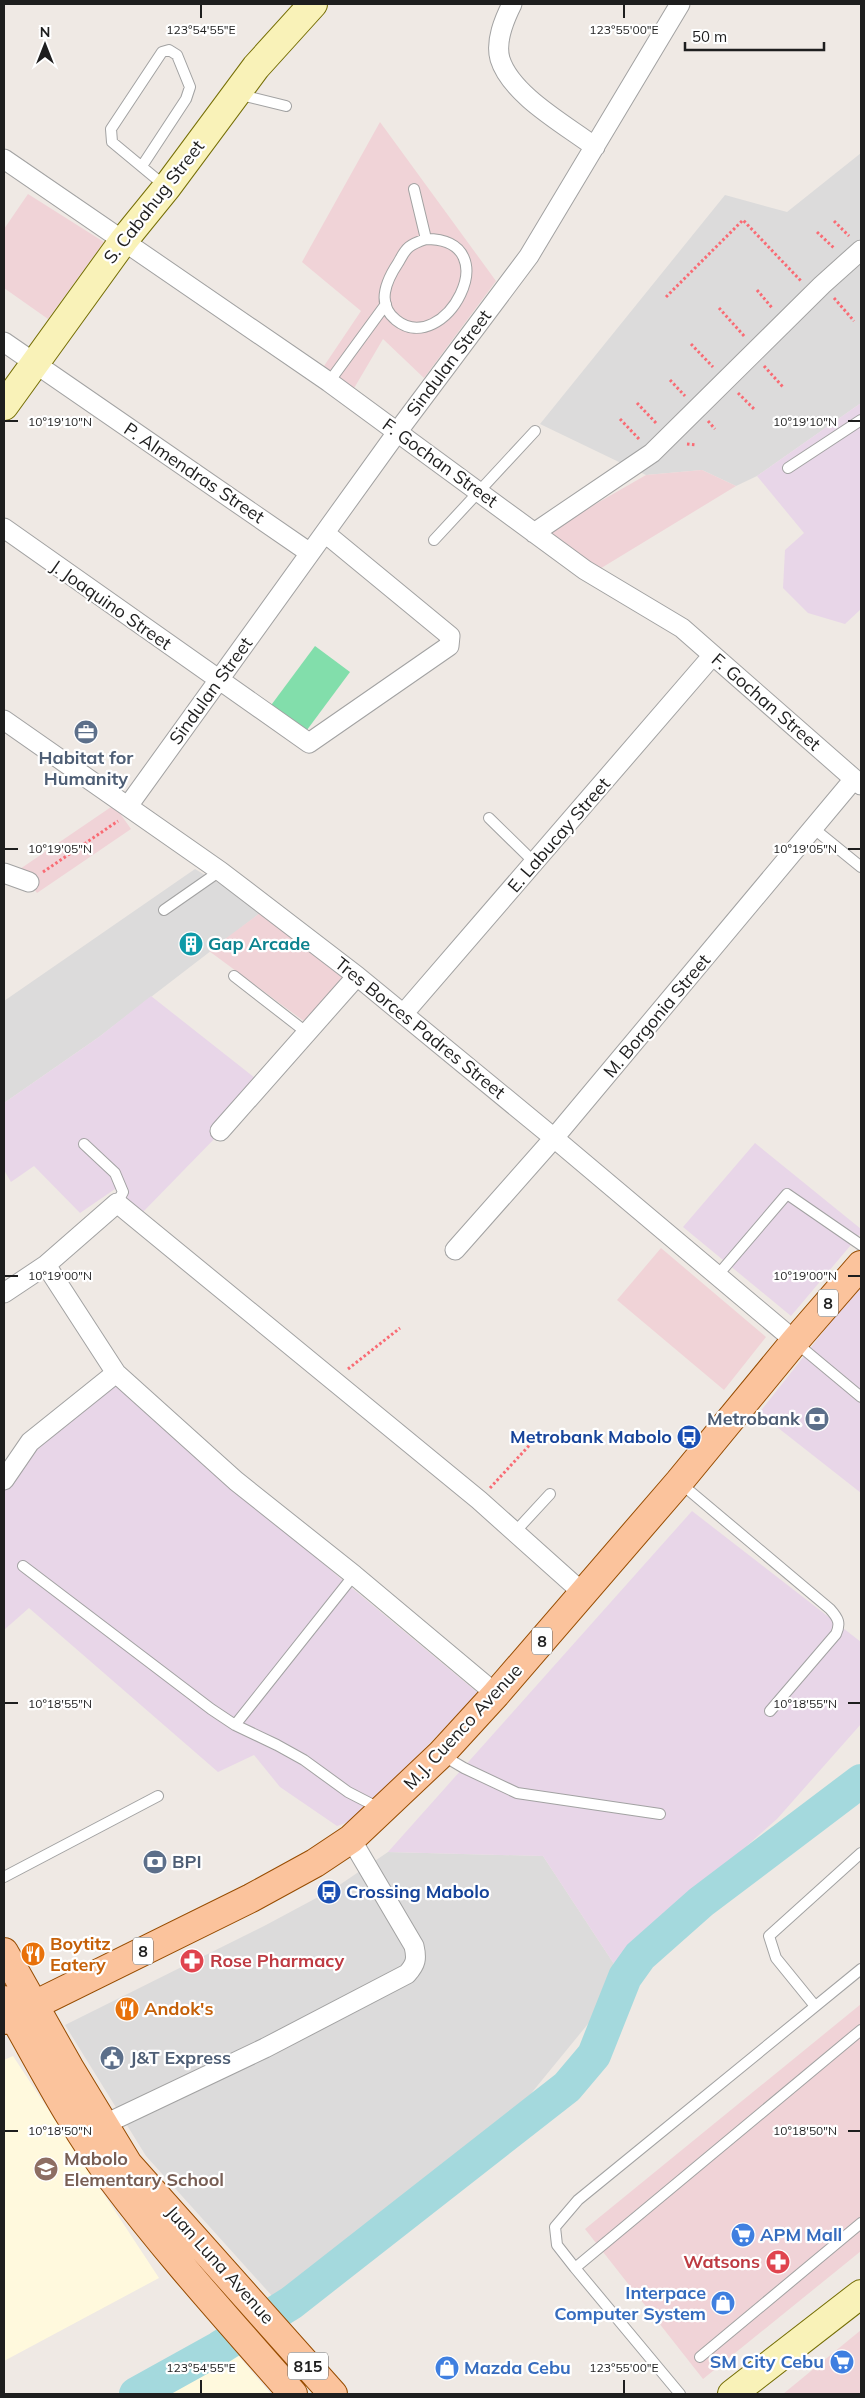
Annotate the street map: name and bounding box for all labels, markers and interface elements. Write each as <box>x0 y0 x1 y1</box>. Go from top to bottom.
north arrow <box>20 20 70 70</box>
scale bar <box>685 20 824 52</box>
text: 123°54'55"E <box>166 22 236 37</box>
text: 123°55'00"E <box>589 22 659 37</box>
text: N <box>40 23 50 41</box>
text: 50 m <box>692 27 727 46</box>
street label: S. Cabahug Street <box>98 135 209 268</box>
street label: Sindulan Street <box>401 305 496 420</box>
street label: F. Gochan Street <box>378 413 503 512</box>
text: 10°19'10"N <box>28 414 92 429</box>
text: 10°19'10"N <box>773 414 837 429</box>
street label: P. Almendras Street <box>120 417 269 528</box>
street label: J. Joaquino Street <box>46 554 176 655</box>
street label: Sindulan Street <box>164 632 257 749</box>
street label: F. Gochan Street <box>707 648 826 755</box>
office icon: Habitat for Humanity <box>73 719 99 745</box>
place label: Habitat for Humanity <box>39 746 134 790</box>
street label: E. Labucay Street <box>502 772 615 897</box>
text: 10°19'05"N <box>28 841 92 856</box>
text: 10°19'05"N <box>773 841 837 856</box>
building icon: Gap Arcade <box>178 931 204 957</box>
place label: Gap Arcade <box>208 932 310 955</box>
street label: M. Borgonia Street <box>598 949 715 1082</box>
street label: Tres Borces Padres Street <box>330 952 510 1104</box>
text: 10°19'00"N <box>28 1268 92 1283</box>
text: 10°19'00"N <box>773 1268 837 1283</box>
road number: 8 <box>818 1290 838 1316</box>
bank icon: Metrobank <box>804 1406 830 1432</box>
place label: Metrobank <box>707 1407 801 1430</box>
bus stop icon: Metrobank Mabolo <box>676 1424 702 1450</box>
place label: Metrobank Mabolo <box>510 1425 672 1448</box>
road number: 8 <box>532 1628 552 1654</box>
street label: M.J. Cuenco Avenue <box>398 1659 527 1794</box>
text: 10°18'55"N <box>28 1696 92 1711</box>
text: 10°18'55"N <box>773 1696 837 1711</box>
bank icon: BPI <box>142 1849 168 1875</box>
place label: BPI <box>172 1850 202 1873</box>
bus stop icon: Crossing Mabolo <box>316 1879 342 1905</box>
place label: Crossing Mabolo <box>346 1880 490 1903</box>
place label: Boytitz Eatery <box>50 1932 111 1976</box>
road number: 8 <box>133 1938 153 1964</box>
restaurant icon: Boytitz Eatery <box>20 1941 46 1967</box>
pharmacy icon: Rose Pharmacy <box>179 1948 205 1974</box>
place label: Rose Pharmacy <box>210 1949 345 1972</box>
restaurant icon: Andok's <box>114 1996 140 2022</box>
place label: Andok's <box>144 1997 214 2020</box>
public building icon: J&T Express <box>99 2045 125 2071</box>
place label: J&T Express <box>130 2046 231 2069</box>
text: 10°18'50"N <box>28 2123 92 2138</box>
text: 10°18'50"N <box>773 2123 837 2138</box>
place label: Mabolo Elementary School <box>64 2147 224 2191</box>
school or university icon: Mabolo Elementary School <box>33 2156 59 2182</box>
street label: Juan Luna Avenue <box>161 2201 279 2329</box>
supermarket icon: APM Mall <box>730 2222 756 2248</box>
place label: APM Mall <box>760 2223 842 2246</box>
pharmacy icon: Watsons <box>765 2249 791 2275</box>
place label: Watsons <box>683 2250 760 2273</box>
place label: Interpace Computer System <box>554 2281 706 2325</box>
shop icon: Interpace Computer System <box>710 2290 736 2316</box>
supermarket icon: SM City Cebu <box>829 2349 855 2375</box>
place label: SM City Cebu <box>710 2350 824 2373</box>
road number: 815 <box>288 2352 328 2380</box>
shop icon: Mazda Cebu <box>434 2355 460 2381</box>
place label: Mazda Cebu <box>464 2356 571 2379</box>
text: 123°54'55"E <box>166 2360 236 2375</box>
text: 123°55'00"E <box>589 2360 659 2375</box>

